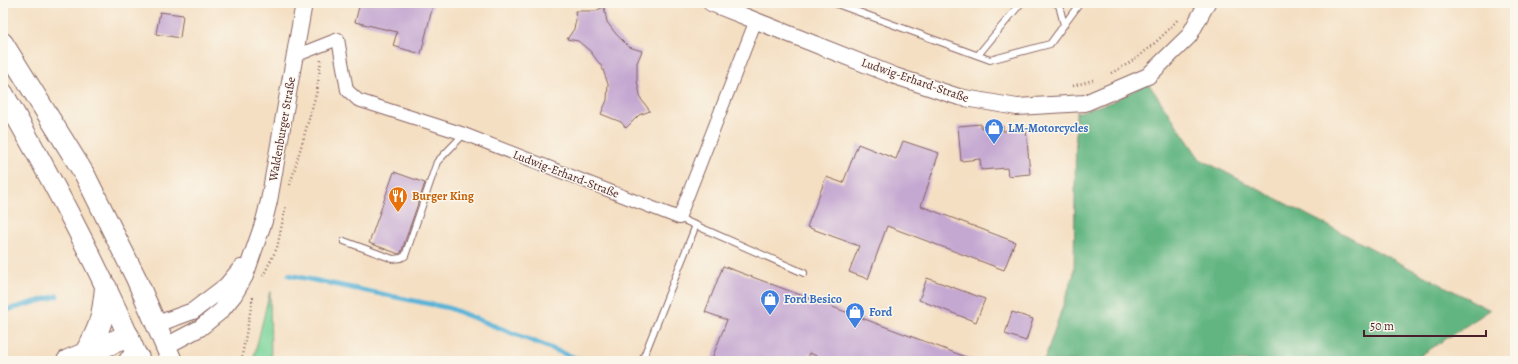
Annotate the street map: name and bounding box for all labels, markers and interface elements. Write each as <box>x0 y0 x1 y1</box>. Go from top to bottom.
street label: Ludwig-Erhard-Straße <box>859 54 971 106</box>
street label: Waldenburger Straße <box>265 76 299 183</box>
shop icon: LM-Motorcycles <box>983 117 1005 145</box>
place label: LM-Motorcycles <box>1008 120 1088 136</box>
street label: Ludwig-Erhard-Straße <box>511 146 621 202</box>
restaurant icon: Burger King <box>387 185 409 213</box>
place label: Burger King <box>412 188 475 204</box>
shop icon: Ford Besico <box>759 288 781 316</box>
place label: Ford Besico <box>784 291 842 307</box>
shop icon: Ford <box>844 301 866 329</box>
place label: Ford <box>869 304 893 320</box>
scale bar <box>1364 312 1486 338</box>
text: 50 m <box>1370 318 1394 334</box>

